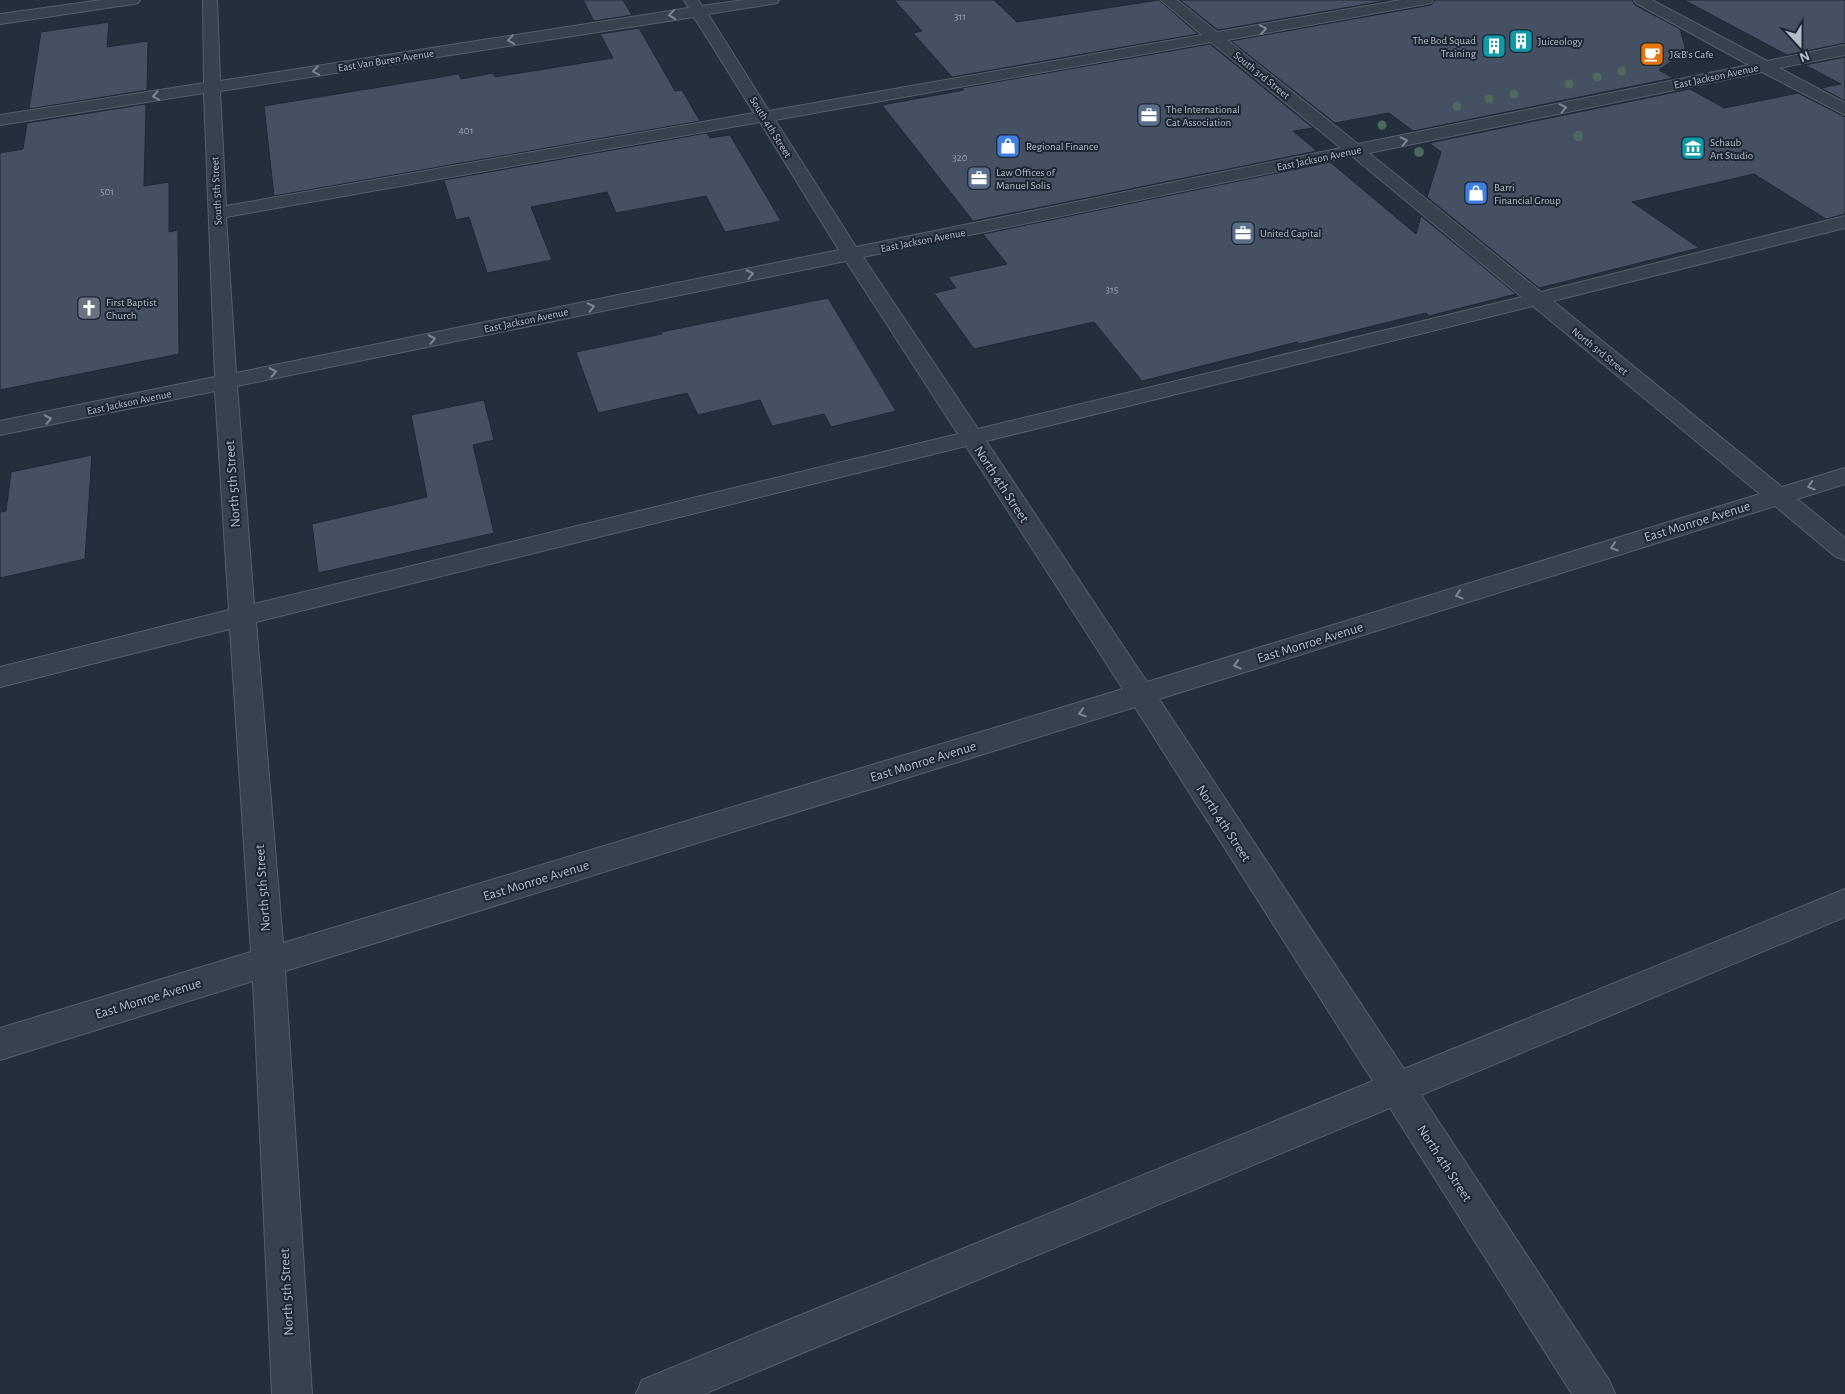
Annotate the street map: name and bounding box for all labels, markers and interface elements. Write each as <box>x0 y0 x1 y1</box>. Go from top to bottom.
one-way arrow <box>668 9 676 20</box>
house number: 311 <box>954 11 966 22</box>
north arrow <box>1775 20 1825 70</box>
one-way arrow <box>1259 24 1267 34</box>
building icon: Juiceology <box>1508 28 1534 54</box>
building icon: The Bod Squad Training <box>1481 33 1507 59</box>
one-way arrow <box>507 34 515 45</box>
place label: The Bod Squad Training <box>1412 35 1477 59</box>
place label: Juiceology <box>1538 36 1583 47</box>
cafe icon: J&B's Cafe <box>1639 41 1665 67</box>
street label: East Van Buren Avenue <box>337 47 435 74</box>
text: N <box>1797 48 1811 64</box>
place label: J&B's Cafe <box>1670 49 1713 60</box>
street label: South 3rd Street <box>1232 50 1292 102</box>
street label: East Jackson Avenue <box>1673 62 1759 91</box>
one-way arrow <box>312 65 321 75</box>
one-way arrow <box>151 90 160 100</box>
street label: South 4th Street <box>748 95 794 160</box>
office icon: The International Cat Association <box>1136 102 1162 128</box>
one-way arrow <box>1559 103 1568 114</box>
place label: The International Cat Association <box>1166 104 1240 128</box>
house number: 401 <box>459 125 473 136</box>
shop icon: Regional Finance <box>995 133 1021 159</box>
museum icon: Schaub Art Studio <box>1680 135 1706 161</box>
one-way arrow <box>1400 136 1409 147</box>
place label: Schaub Art Studio <box>1710 137 1753 161</box>
place label: Regional Finance <box>1026 141 1098 152</box>
street label: East Jackson Avenue <box>1276 144 1362 173</box>
house number: 320 <box>952 152 968 163</box>
street label: South 5th Street <box>209 156 224 225</box>
office icon: Law Offices of Manuel Solis <box>966 165 992 191</box>
place label: Law Offices of Manuel Solis <box>996 167 1056 191</box>
shop icon: Barri Financial Group <box>1463 180 1489 206</box>
place label: Barri Financial Group <box>1494 182 1561 206</box>
house number: 501 <box>100 186 114 197</box>
office icon: United Capital <box>1230 220 1256 246</box>
street label: East Jackson Avenue <box>880 227 966 254</box>
place label: United Capital <box>1260 228 1321 239</box>
one-way arrow <box>746 270 755 280</box>
house number: 315 <box>1106 284 1119 295</box>
church icon: First Baptist Church <box>76 295 102 321</box>
place label: First Baptist Church <box>106 297 157 321</box>
one-way arrow <box>587 302 595 313</box>
street label: East Jackson Avenue <box>483 306 569 335</box>
street label: North 3rd Street <box>1570 326 1630 378</box>
one-way arrow <box>427 335 436 345</box>
one-way arrow <box>268 367 277 378</box>
street label: East Jackson Avenue <box>86 388 172 417</box>
one-way arrow <box>43 414 52 424</box>
street label: North 5th Street <box>223 439 243 528</box>
street label: North 4th Street <box>971 444 1031 526</box>
one-way arrow <box>1808 480 1816 490</box>
street label: East Monroe Avenue <box>1642 499 1752 545</box>
one-way arrow <box>1610 542 1619 552</box>
one-way arrow <box>1455 590 1463 600</box>
street label: East Monroe Avenue <box>1255 620 1365 666</box>
one-way arrow <box>1233 659 1241 669</box>
one-way arrow <box>1078 707 1086 717</box>
street label: East Monroe Avenue <box>868 739 978 785</box>
street label: North 4th Street <box>1193 783 1253 865</box>
street label: North 5th Street <box>253 843 273 932</box>
street label: East Monroe Avenue <box>481 858 591 904</box>
street label: East Monroe Avenue <box>93 976 203 1022</box>
street label: North 4th Street <box>1414 1123 1474 1205</box>
street label: North 5th Street <box>278 1247 296 1336</box>

